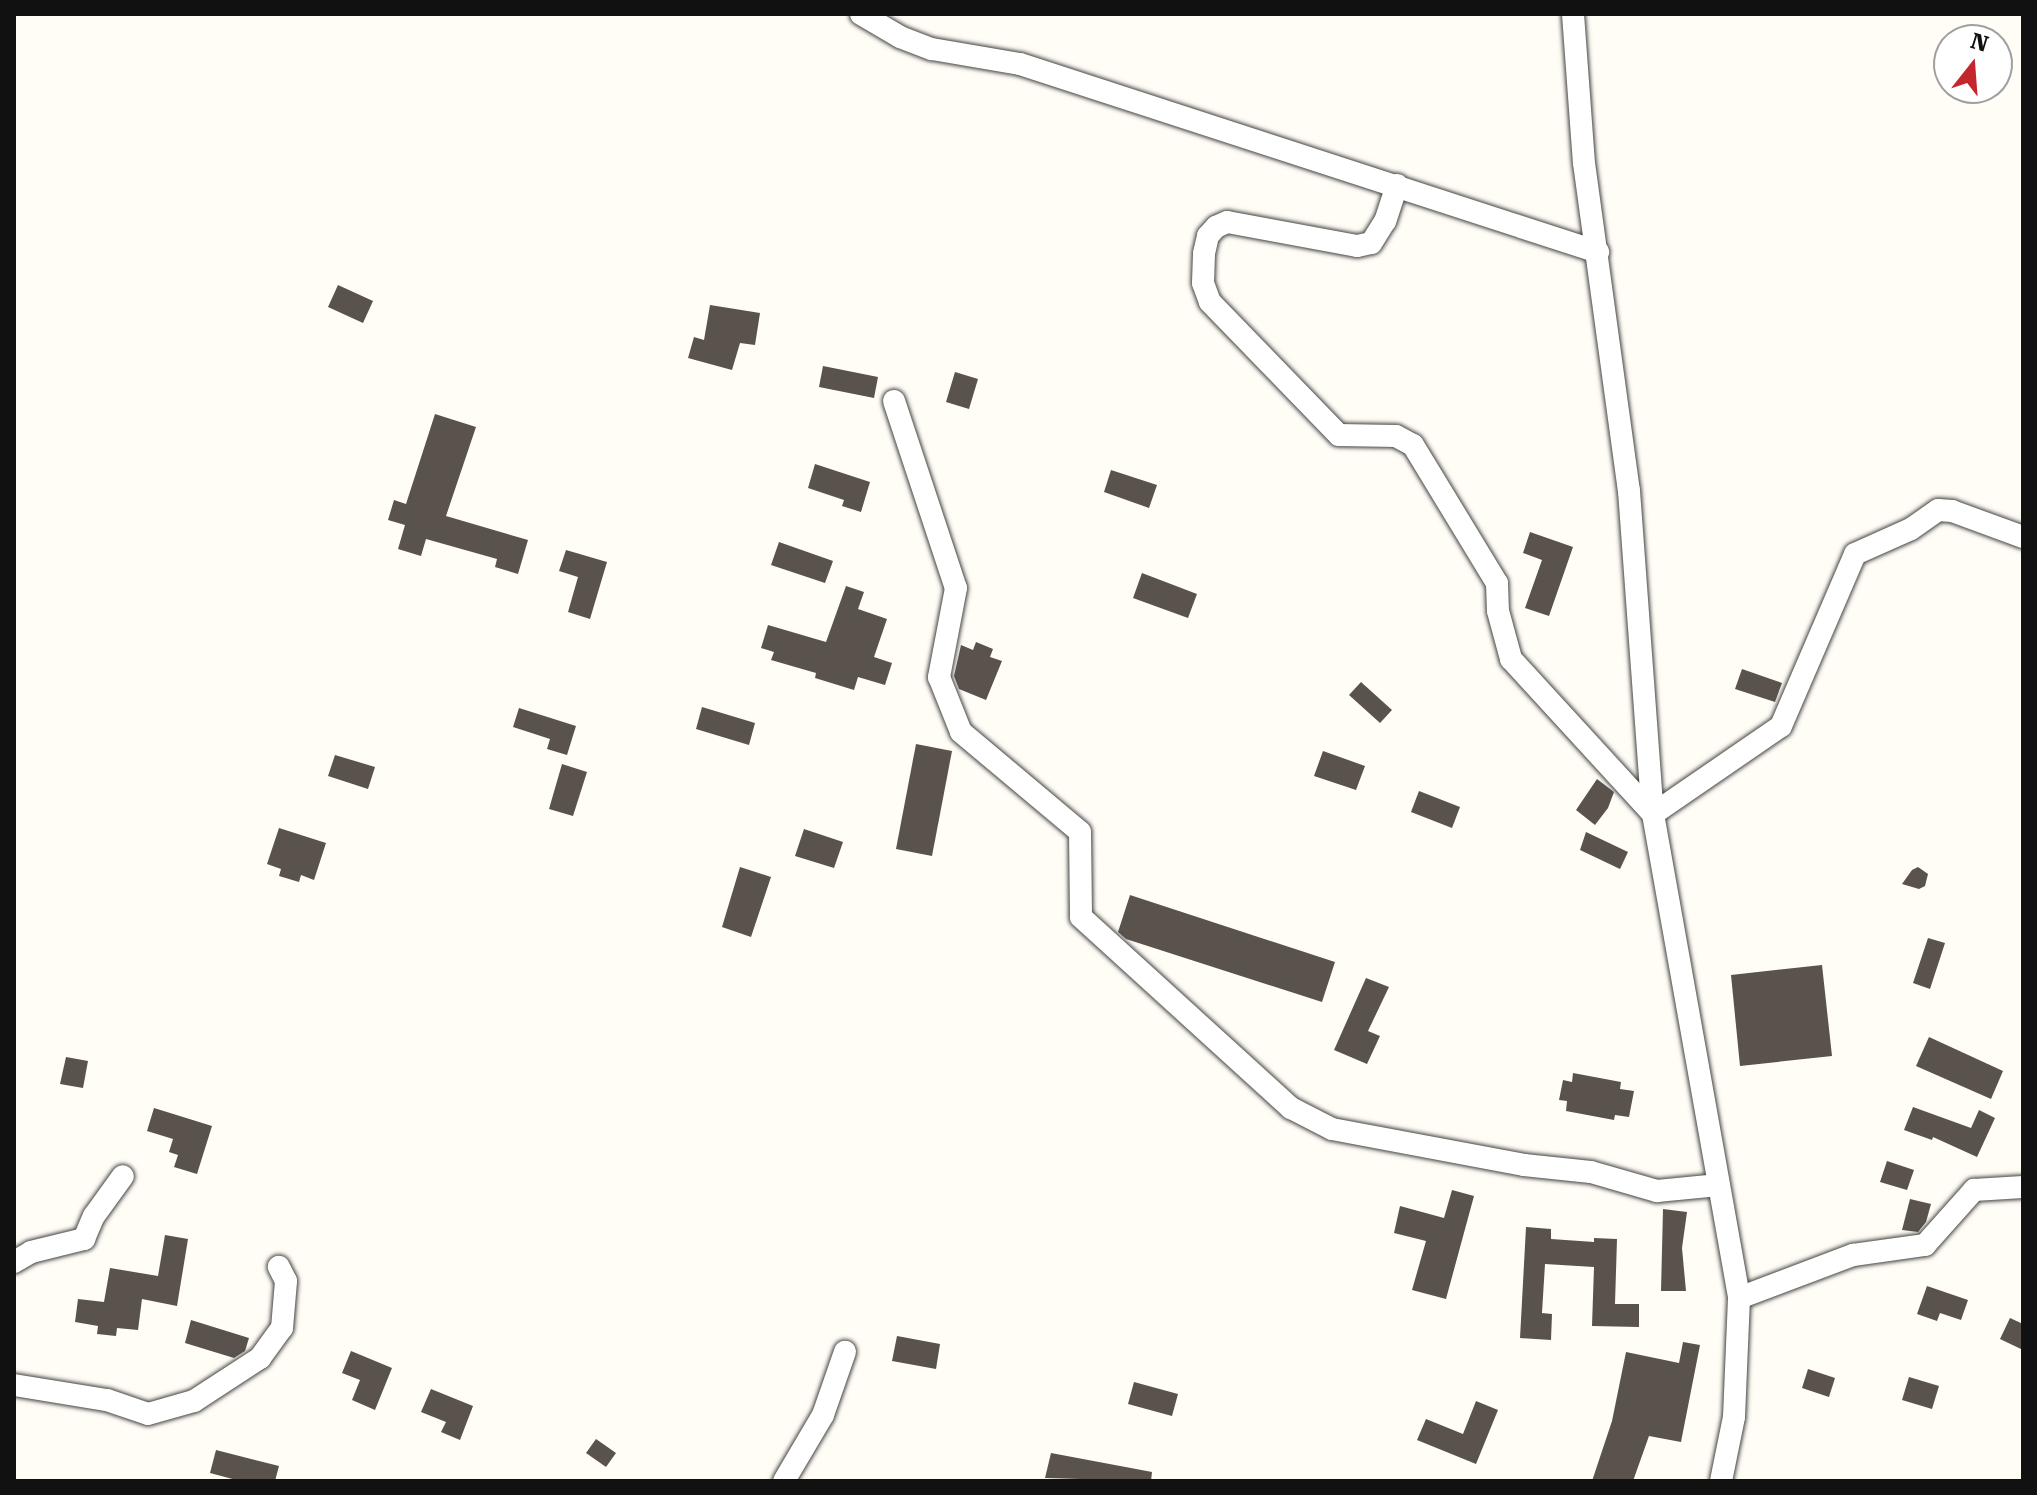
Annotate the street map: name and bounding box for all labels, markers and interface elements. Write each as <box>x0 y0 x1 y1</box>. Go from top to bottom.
north arrow <box>1933 24 2013 104</box>
text: N <box>1968 28 1991 57</box>

